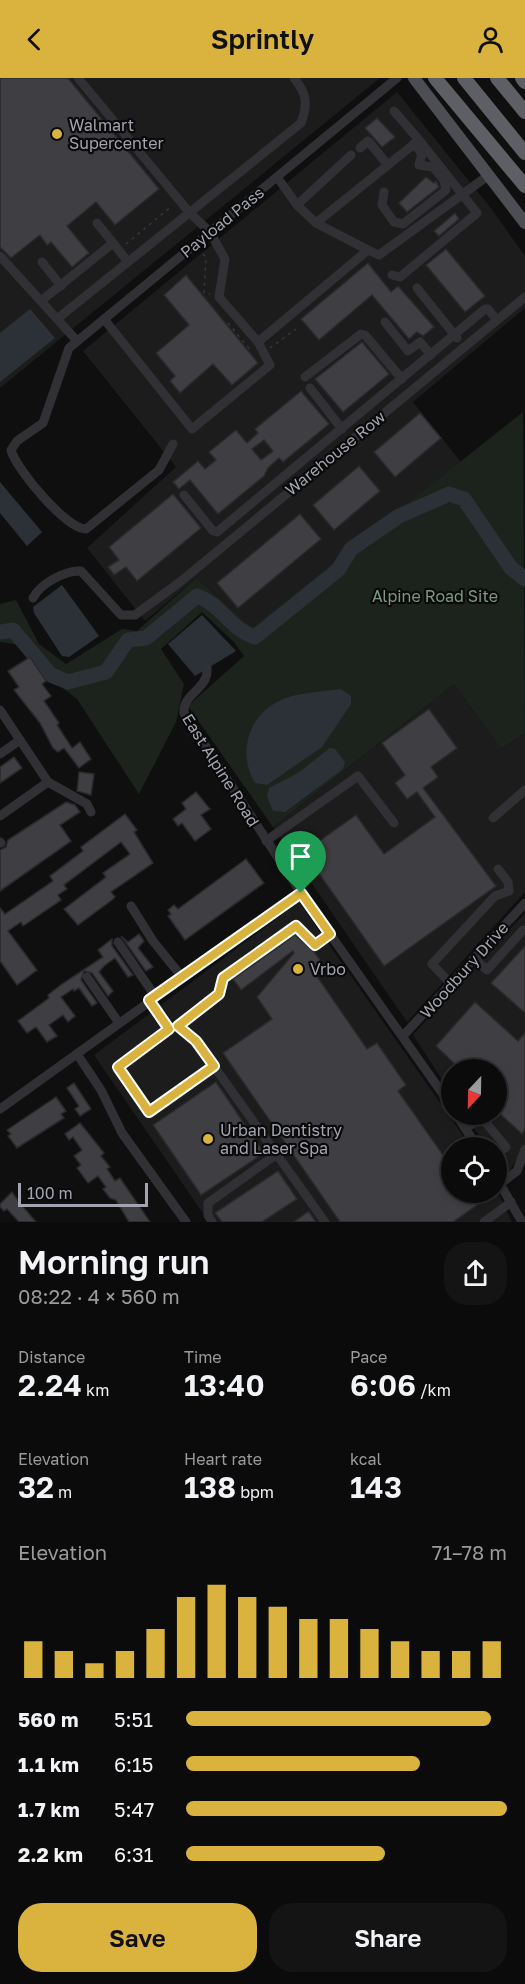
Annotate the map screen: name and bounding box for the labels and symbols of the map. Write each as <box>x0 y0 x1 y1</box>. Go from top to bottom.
place label: Walmart Supercenter <box>69 115 164 153</box>
marker: Walmart Supercenter <box>50 127 64 141</box>
street label: Payload Pass <box>176 182 268 262</box>
street label: Warehouse Row <box>281 406 389 500</box>
park label: Alpine Road Site <box>372 586 498 606</box>
street label: East Alpine Road <box>178 710 264 830</box>
pin <box>275 831 326 893</box>
street label: Woodbury Drive <box>416 918 512 1022</box>
place label: Vrbo <box>310 959 346 979</box>
marker: Vrbo <box>291 962 305 976</box>
north arrow <box>441 1059 507 1125</box>
place label: Urban Dentistry and Laser Spa <box>220 1120 342 1158</box>
marker: Urban Dentistry and Laser Spa <box>201 1132 215 1146</box>
scale bar <box>18 1180 148 1208</box>

